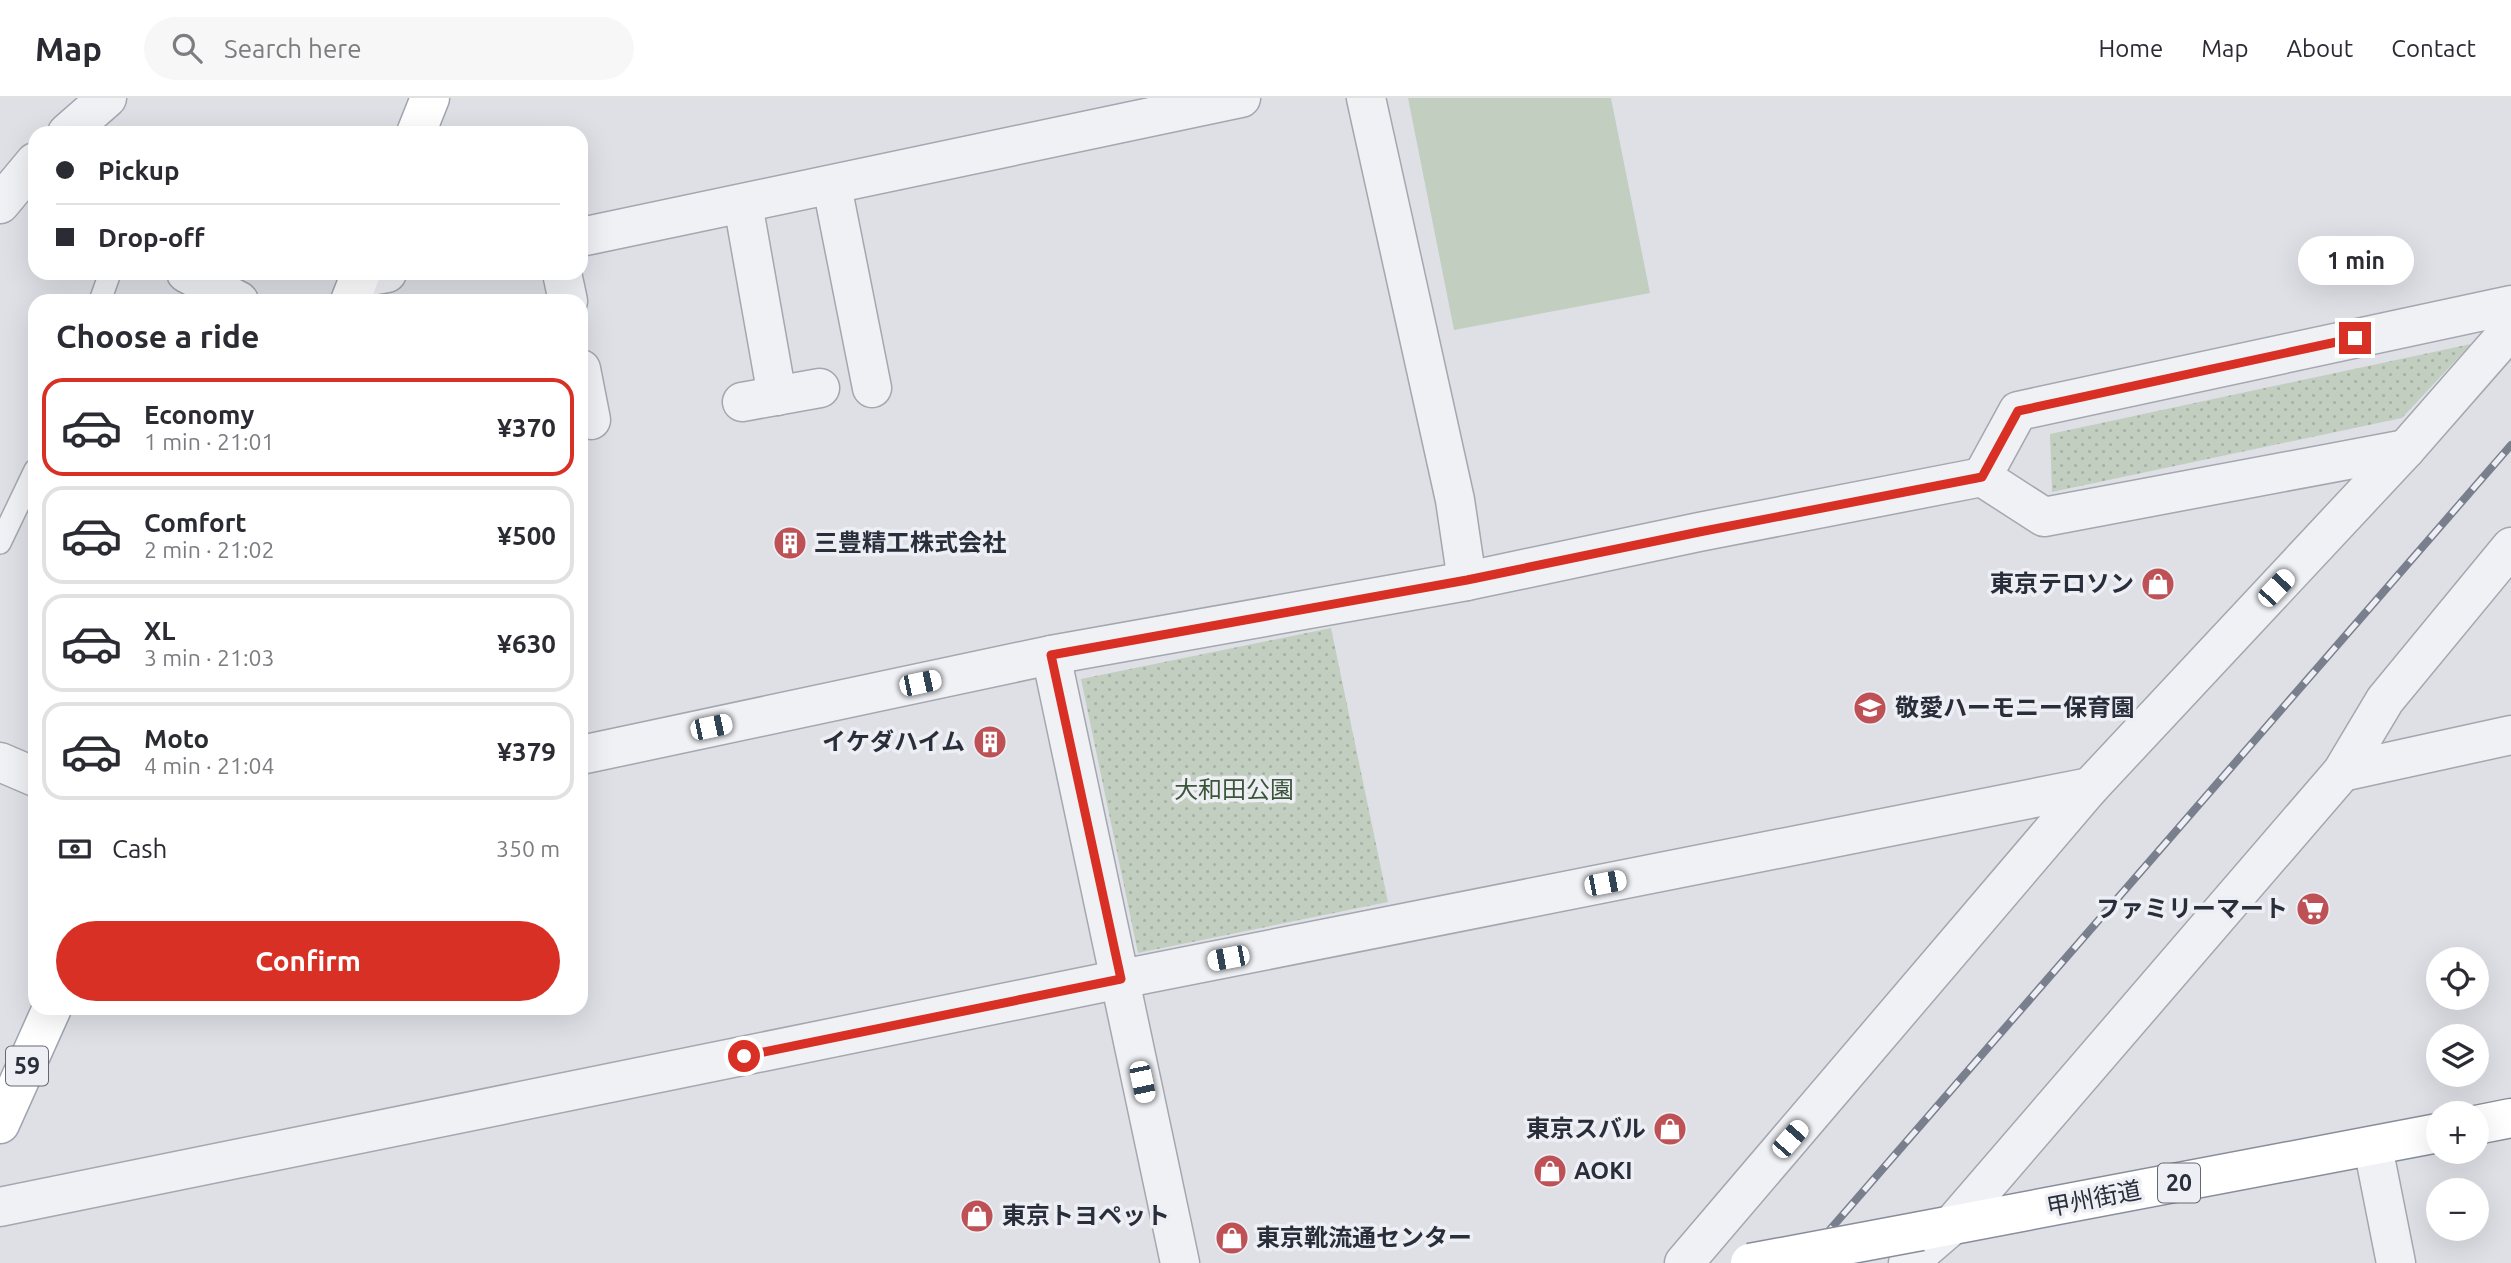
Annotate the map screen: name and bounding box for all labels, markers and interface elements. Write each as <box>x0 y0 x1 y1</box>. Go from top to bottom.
search box <box>144 17 634 80</box>
icon: search <box>168 29 206 67</box>
text: Map <box>35 30 102 67</box>
text: Search here <box>224 34 362 63</box>
text: Home <box>2098 35 2163 62</box>
text: Map <box>2201 35 2248 62</box>
text: About <box>2286 35 2353 62</box>
text: Contact <box>2391 35 2476 62</box>
text: Pickup <box>98 156 180 185</box>
text: Drop-off <box>98 223 205 252</box>
callout: 1 min <box>2297 236 2413 286</box>
text: 1 min <box>2327 248 2385 273</box>
text: Choose a ride <box>56 318 259 354</box>
route end <box>2339 322 2371 354</box>
icon: car <box>60 396 123 459</box>
text: Economy <box>144 400 254 429</box>
text: ¥370 <box>497 413 556 442</box>
text: 1 min · 21:01 <box>144 429 275 454</box>
icon: car <box>60 504 123 567</box>
text: Comfort <box>144 508 247 537</box>
text: ¥500 <box>497 521 556 550</box>
building icon: 三豊精工株式会社 <box>771 524 809 562</box>
place label: 三豊精工株式会社 <box>814 529 1006 556</box>
text: 2 min · 21:02 <box>144 537 275 562</box>
shop icon: 東京テロソン <box>2139 565 2177 603</box>
car <box>2254 565 2299 611</box>
place label: 東京テロソン <box>1990 570 2134 597</box>
icon: car <box>60 612 123 675</box>
text: XL <box>144 616 175 645</box>
text: ¥630 <box>497 629 556 658</box>
text: 3 min · 21:03 <box>144 645 275 670</box>
car <box>898 668 943 698</box>
school or university icon: 敬愛ハーモニー保育園 <box>1851 689 1889 727</box>
place label: 敬愛ハーモニー保育園 <box>1895 694 2135 721</box>
car <box>689 712 734 742</box>
icon: car <box>60 720 123 783</box>
building icon: イケダハイム <box>971 723 1009 761</box>
text: Moto <box>144 724 209 753</box>
place label: イケダハイム <box>822 728 965 755</box>
text: ¥379 <box>497 737 556 766</box>
text: 4 min · 21:04 <box>144 753 275 778</box>
park label: 大和田公園 <box>1174 776 1294 803</box>
icon: cash <box>56 830 94 868</box>
text: Cash <box>112 834 167 863</box>
text: 350 m <box>496 836 560 861</box>
car <box>1583 869 1628 897</box>
supermarket icon: ファミリーマート <box>2294 890 2332 928</box>
place label: ファミリーマート <box>2096 895 2288 922</box>
button: Confirm <box>56 921 560 1001</box>
car <box>1206 944 1251 972</box>
map controls <box>2426 947 2489 1241</box>
button: locate <box>2426 947 2489 1010</box>
button: layers <box>2426 1024 2489 1087</box>
route start <box>728 1040 760 1072</box>
road number: 59 <box>6 1046 48 1085</box>
car <box>1128 1059 1157 1105</box>
button: + <box>2426 1101 2489 1164</box>
shop icon: 東京スバル <box>1651 1110 1689 1148</box>
place label: 東京スバル <box>1526 1115 1646 1142</box>
car <box>1769 1116 1812 1162</box>
shop icon: AOKI <box>1531 1152 1569 1190</box>
place label: AOKI <box>1574 1157 1632 1184</box>
road number: 20 <box>2158 1164 2200 1202</box>
street label: 甲州街道 <box>2044 1176 2144 1221</box>
button: − <box>2426 1178 2489 1241</box>
shop icon: 東京トヨペット <box>958 1197 996 1235</box>
place label: 東京トヨペット <box>1002 1202 1170 1229</box>
shop icon: 東京靴流通センター <box>1213 1219 1251 1257</box>
place label: 東京靴流通センター <box>1256 1224 1472 1251</box>

